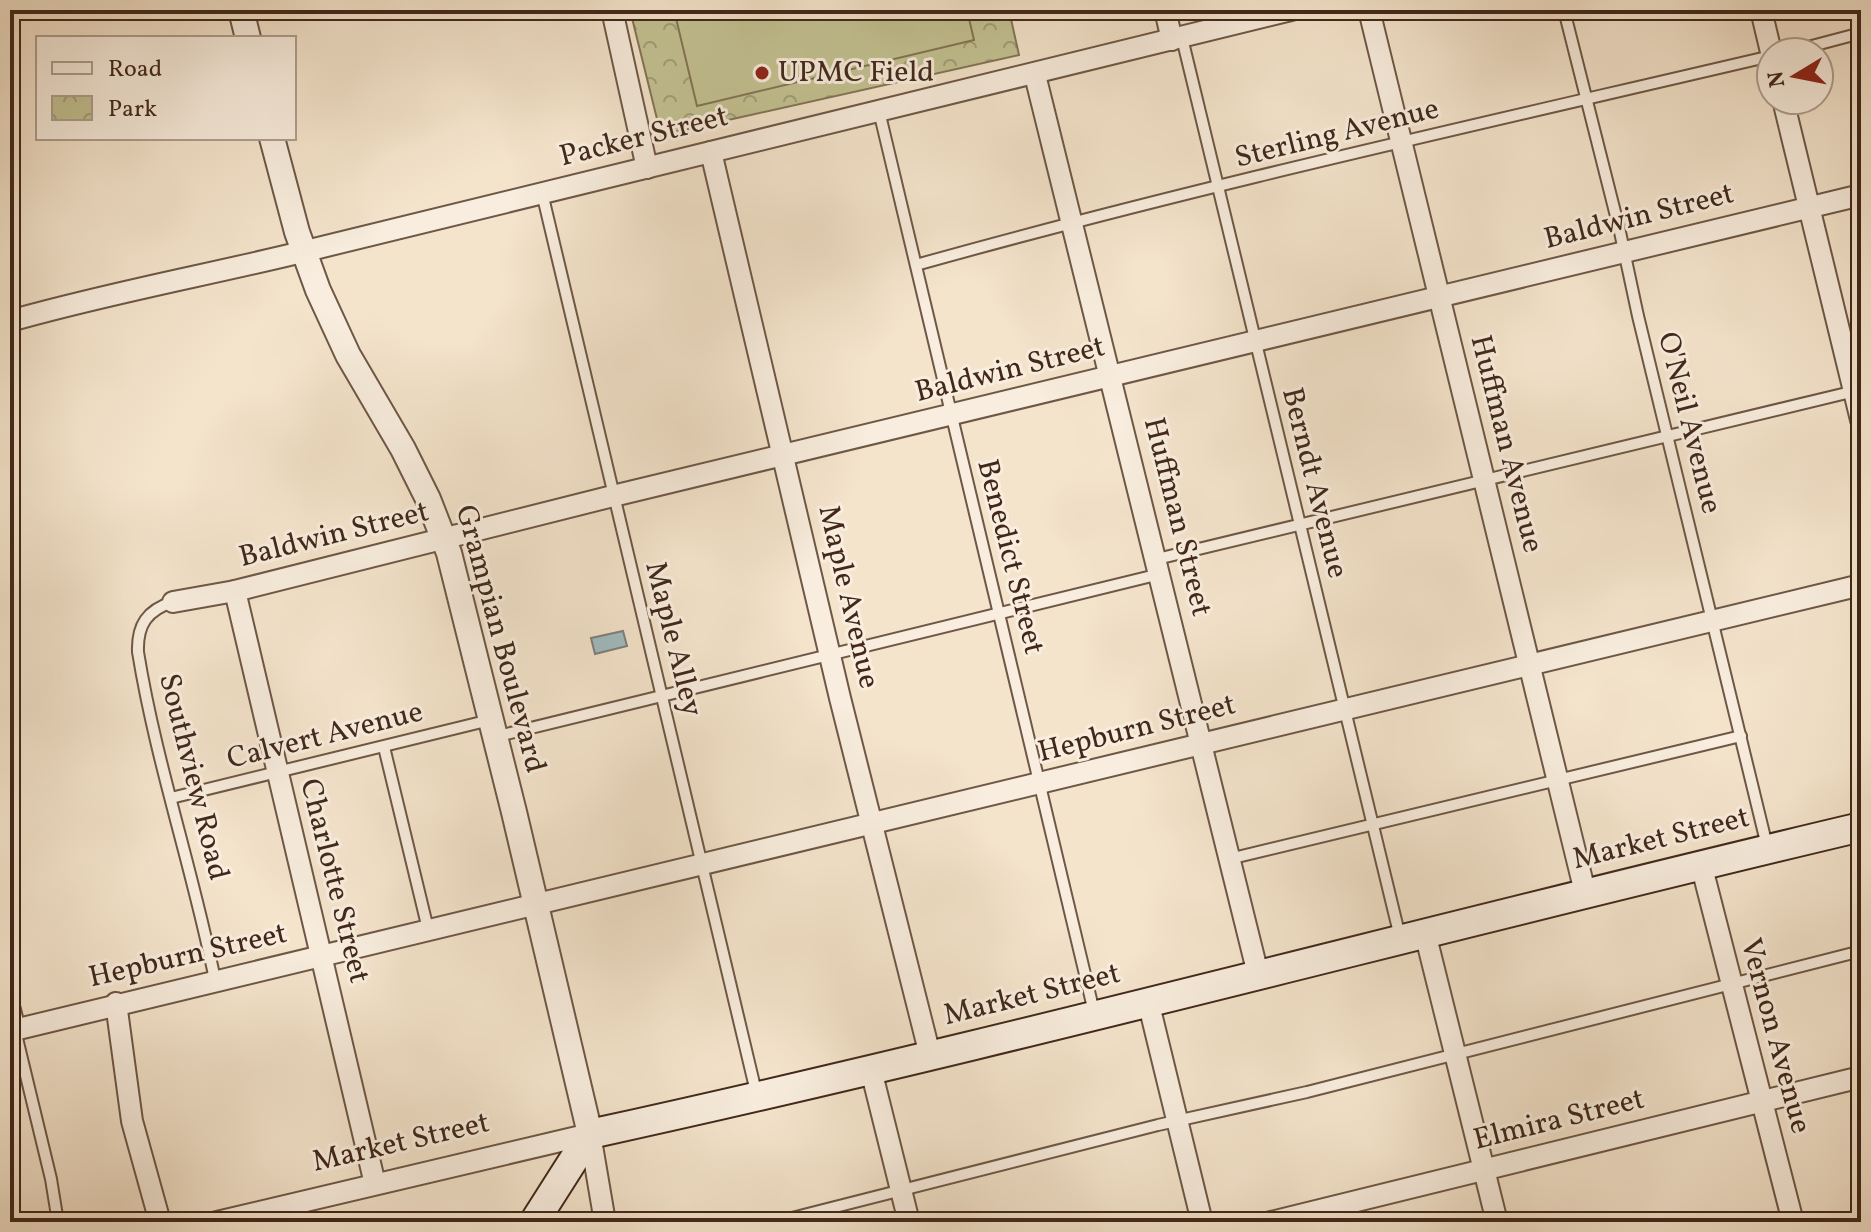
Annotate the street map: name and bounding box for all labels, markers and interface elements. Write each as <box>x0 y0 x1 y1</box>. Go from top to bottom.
legend <box>36 36 296 140</box>
north arrow <box>1755 36 1835 116</box>
place label: UPMC Field <box>778 52 934 94</box>
text: Road <box>108 53 162 87</box>
marker: UPMC Field <box>753 64 771 82</box>
text: N <box>1761 68 1794 90</box>
street label: Sterling Avenue <box>1231 88 1443 180</box>
text: Park <box>108 93 157 127</box>
street label: Packer Street <box>555 96 733 178</box>
street label: Baldwin Street <box>1540 173 1738 261</box>
street label: Baldwin Street <box>911 326 1109 414</box>
street label: O'Neil Avenue <box>1646 328 1732 518</box>
street label: Huffman Avenue <box>1459 331 1553 557</box>
street label: Berndt Avenue <box>1270 383 1358 583</box>
street label: Huffman Street <box>1132 413 1222 621</box>
street label: Benedict Street <box>965 455 1055 659</box>
street label: Baldwin Street <box>235 491 433 579</box>
street label: Grampian Boulevard <box>444 500 556 778</box>
street label: Maple Avenue <box>806 501 890 693</box>
street label: Maple Alley <box>633 557 713 721</box>
street label: Southview Road <box>147 669 239 885</box>
street label: Hepburn Street <box>1034 684 1240 774</box>
street label: Calvert Avenue <box>223 691 427 781</box>
street label: Charlotte Street <box>288 774 380 988</box>
street label: Market Street <box>1568 797 1754 881</box>
street label: Hepburn Street <box>85 913 291 999</box>
street label: Vernon Avenue <box>1729 934 1821 1138</box>
street label: Market Street <box>939 953 1125 1037</box>
street label: Elmira Street <box>1469 1078 1649 1162</box>
street label: Market Street <box>308 1102 494 1184</box>

